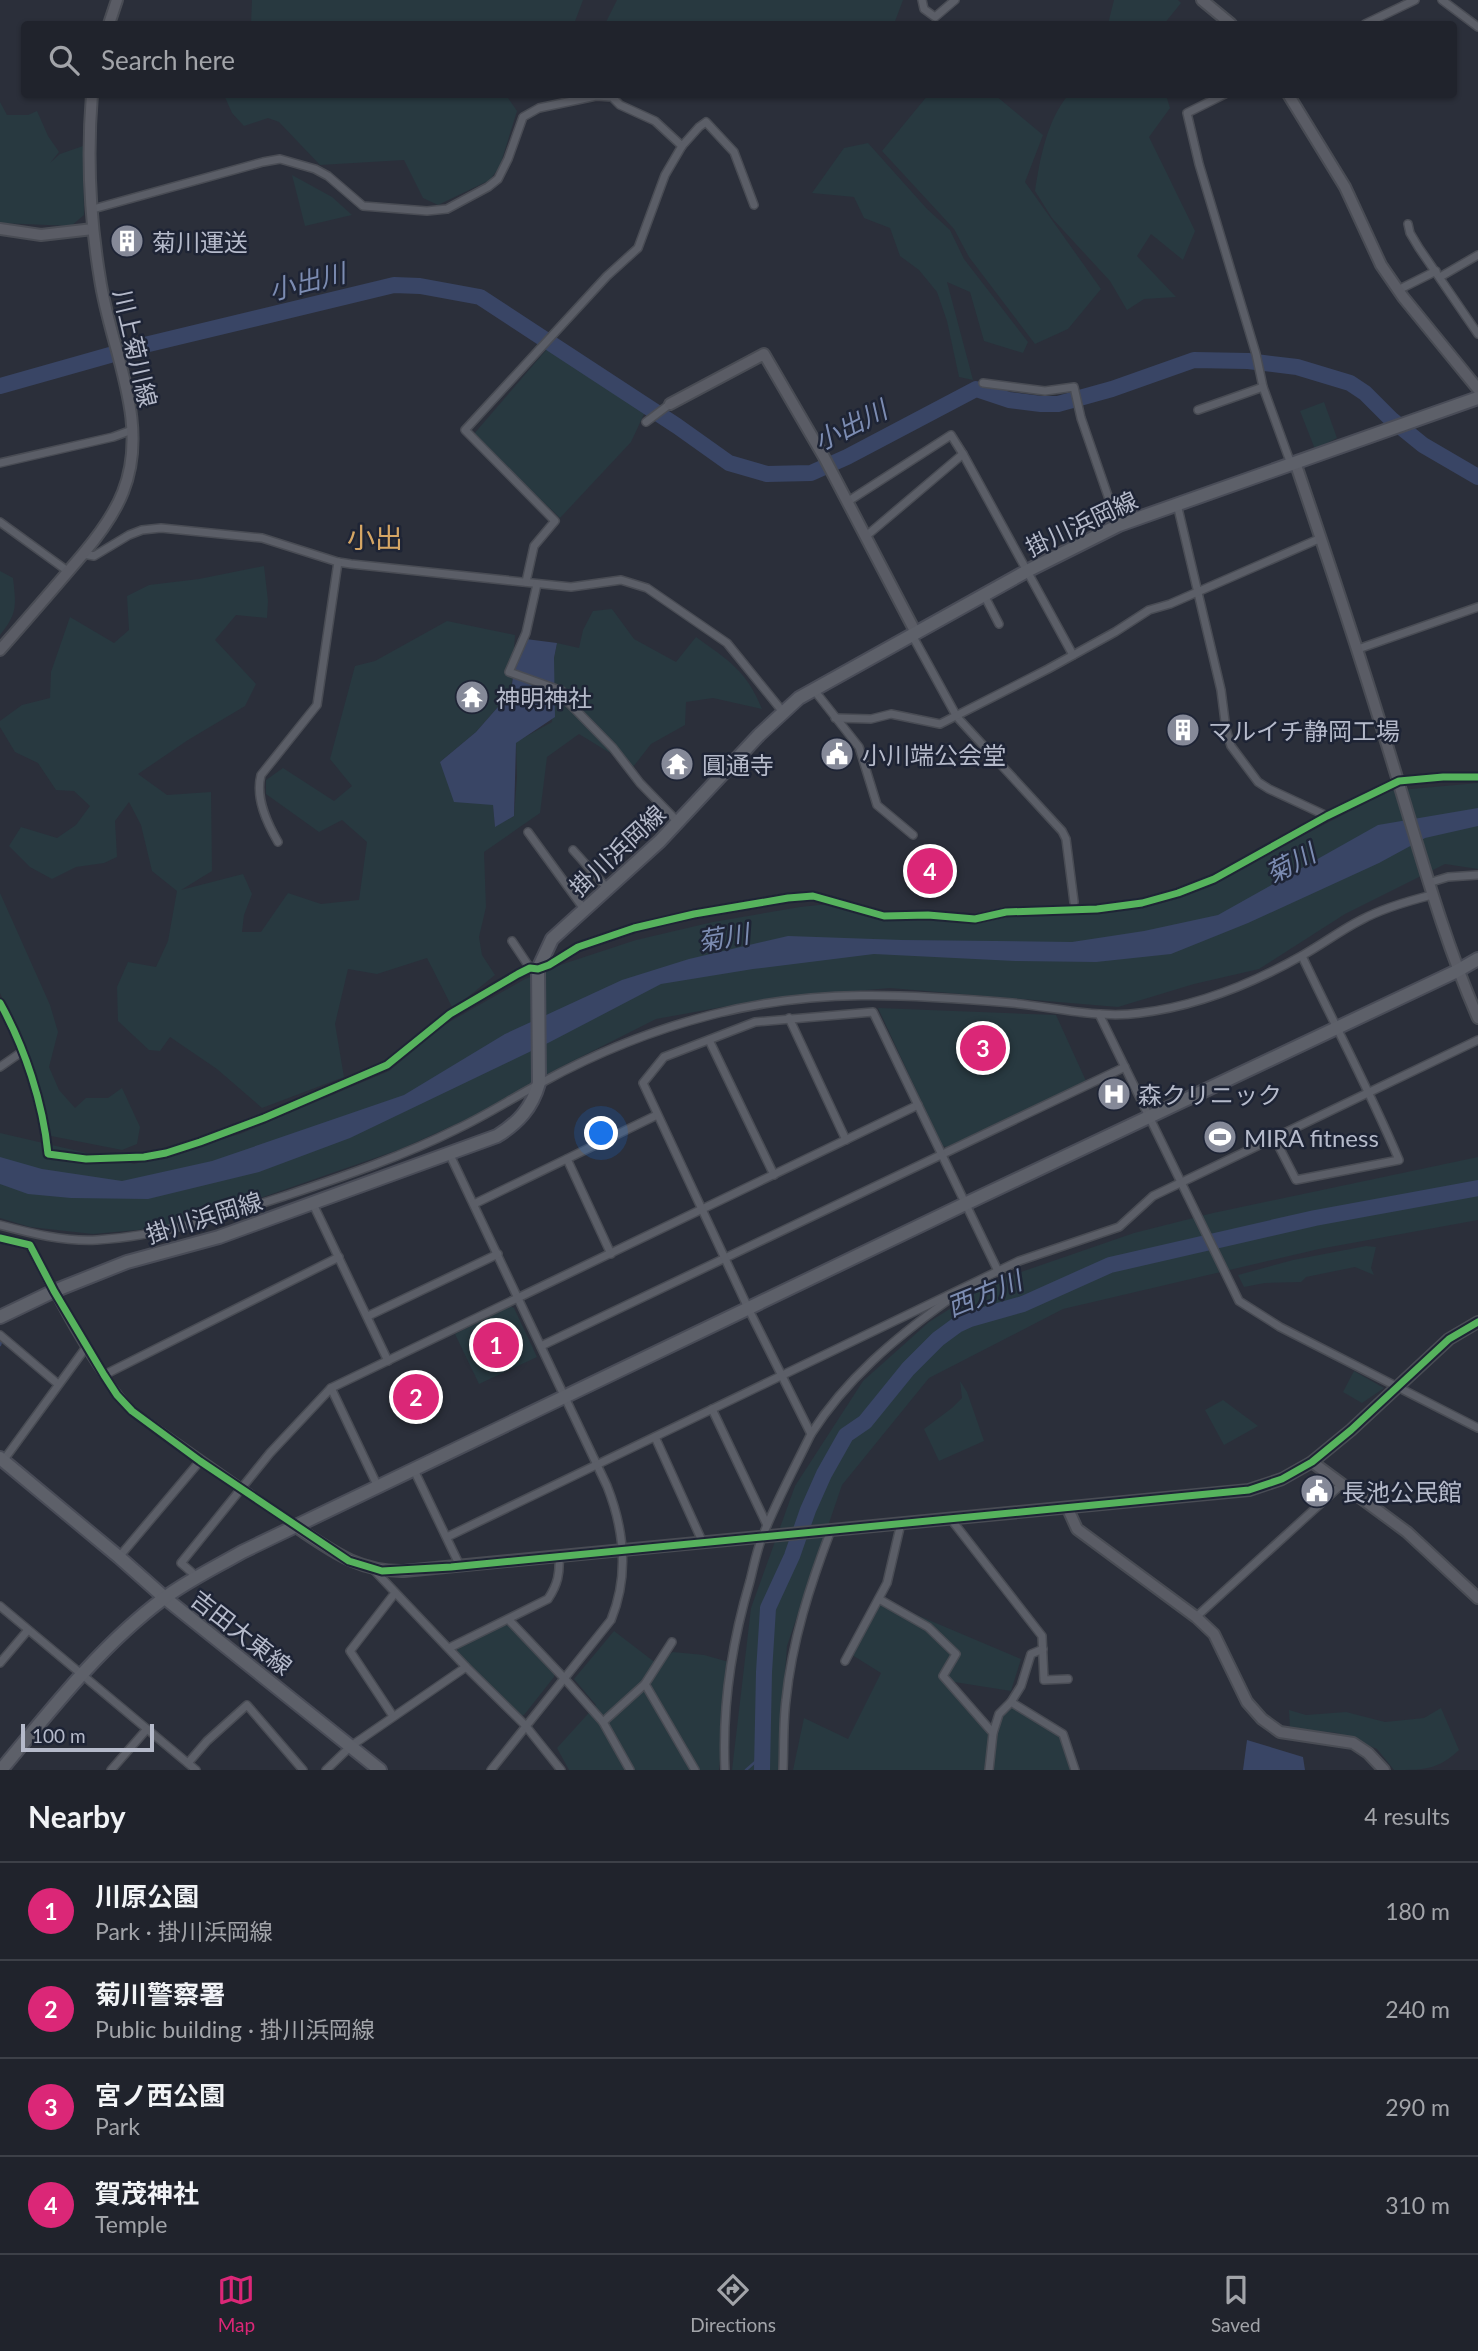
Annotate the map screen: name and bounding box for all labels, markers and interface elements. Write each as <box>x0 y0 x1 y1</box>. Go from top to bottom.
search box <box>21 21 1457 98</box>
icon: search <box>45 41 83 79</box>
text: Search here <box>101 44 235 76</box>
building icon: 菊川運送 <box>108 222 146 260</box>
place label: 菊川運送 <box>152 227 248 256</box>
water label: 小出川 <box>265 255 352 306</box>
street label: 川上菊川線 <box>108 286 164 410</box>
water label: 小出川 <box>808 392 895 457</box>
street label: 掛川浜岡線 <box>1020 485 1142 561</box>
district label: 小出 <box>347 520 403 554</box>
temple icon: 神明神社 <box>453 678 491 716</box>
place label: 神明神社 <box>496 683 592 712</box>
building icon: マルイチ静岡工場 <box>1164 711 1202 749</box>
place label: マルイチ静岡工場 <box>1208 716 1400 745</box>
public building icon: 小川端公会堂 <box>818 735 856 773</box>
place label: 小川端公会堂 <box>862 740 1006 769</box>
temple icon: 圓通寺 <box>658 745 696 783</box>
place label: 圓通寺 <box>702 750 774 779</box>
street label: 掛川浜岡線 <box>563 798 671 902</box>
water label: 菊川 <box>1260 835 1323 889</box>
pin: 4 <box>907 845 953 897</box>
water label: 菊川 <box>695 916 754 957</box>
pin: 3 <box>960 1022 1006 1074</box>
hospital icon: 森クリニック <box>1095 1075 1133 1113</box>
place label: 森クリニック <box>1138 1080 1282 1109</box>
your location <box>584 1116 618 1150</box>
sports icon: MIRA fitness <box>1201 1118 1239 1156</box>
place label: MIRA fitness <box>1244 1123 1379 1152</box>
street label: 掛川浜岡線 <box>142 1186 266 1248</box>
water label: 西方川 <box>942 1262 1029 1322</box>
pin: 1 <box>473 1319 519 1371</box>
pin: 2 <box>393 1371 439 1423</box>
public building icon: 長池公民館 <box>1298 1472 1336 1510</box>
place label: 長池公民館 <box>1342 1477 1462 1506</box>
street label: 吉田大東線 <box>186 1584 298 1680</box>
scale bar <box>21 1721 154 1753</box>
text: 100 m <box>32 1724 86 1747</box>
text: Nearby <box>28 1798 126 1834</box>
text: 4 results <box>1364 1802 1450 1830</box>
text: 川原公園 <box>95 1880 199 1912</box>
text: 1 <box>44 1897 58 1925</box>
text: 180 m <box>1385 1897 1450 1925</box>
text: Park · 掛川浜岡線 <box>95 1917 273 1945</box>
text: 菊川警察署 <box>95 1978 225 2010</box>
text: 2 <box>44 1995 58 2023</box>
text: 240 m <box>1385 1995 1450 2023</box>
text: Public building · 掛川浜岡線 <box>95 2015 375 2043</box>
text: 宮ノ西公園 <box>95 2079 225 2111</box>
text: 3 <box>44 2093 58 2121</box>
text: 290 m <box>1385 2093 1450 2121</box>
text: Park <box>95 2112 140 2140</box>
text: 賀茂神社 <box>95 2177 199 2209</box>
text: 4 <box>44 2191 58 2219</box>
text: 310 m <box>1385 2191 1450 2219</box>
text: Temple <box>95 2210 167 2238</box>
tab: Map <box>217 2271 255 2336</box>
tab: Directions <box>690 2271 776 2336</box>
tab: Saved <box>1211 2271 1261 2336</box>

